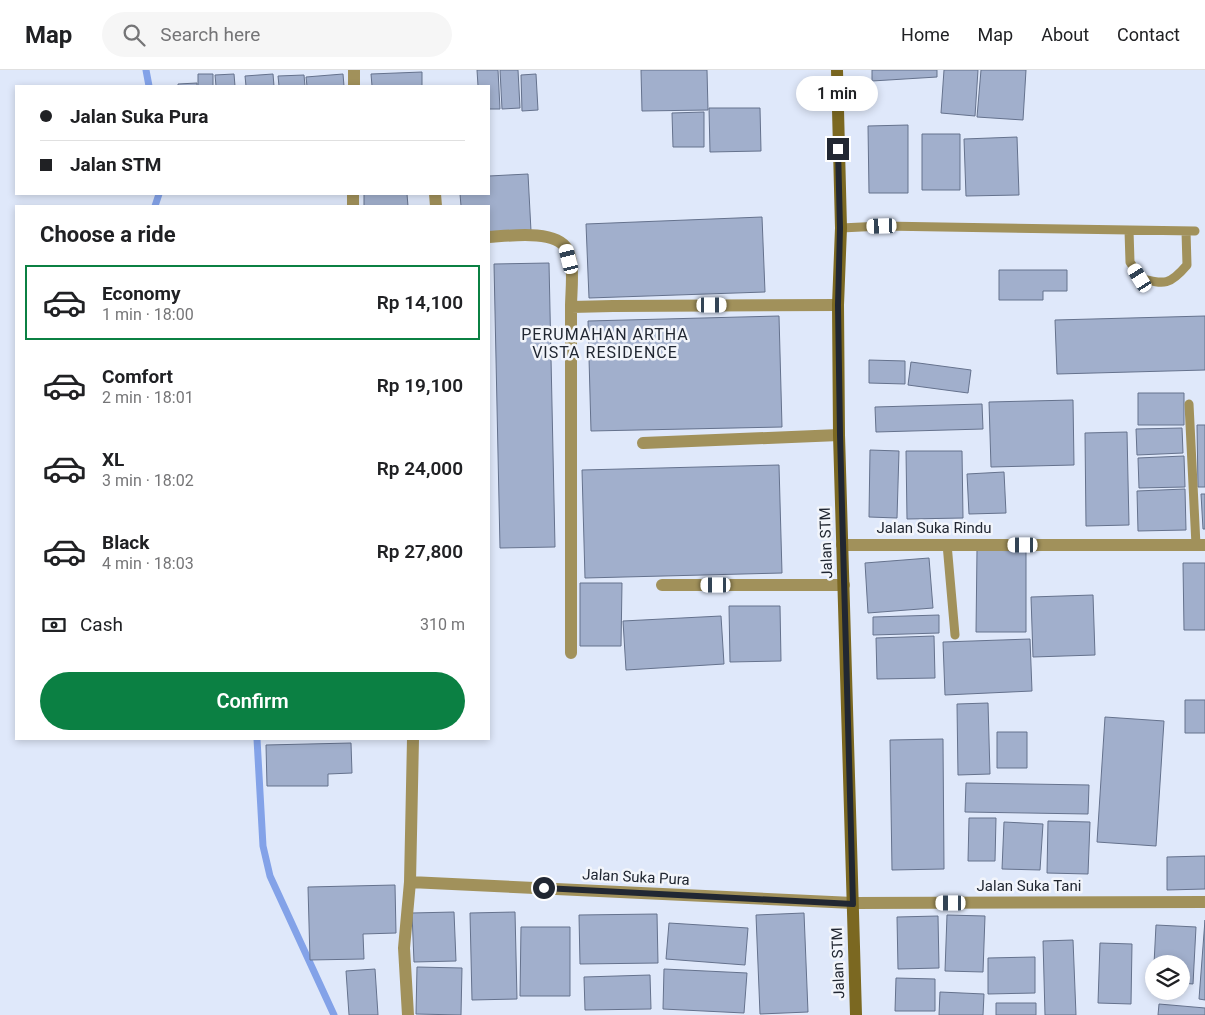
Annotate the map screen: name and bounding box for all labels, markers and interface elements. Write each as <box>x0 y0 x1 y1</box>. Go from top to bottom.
search box <box>102 12 452 57</box>
text: Map <box>25 21 72 49</box>
icon: search <box>120 21 148 49</box>
text: Search here <box>160 23 260 46</box>
text: Home <box>901 24 950 45</box>
text: Map <box>978 24 1013 45</box>
text: About <box>1041 24 1089 45</box>
text: Contact <box>1117 24 1180 45</box>
callout: 1 min <box>797 77 879 112</box>
text: 1 min <box>817 84 857 103</box>
text: Jalan Suka Pura <box>70 105 208 128</box>
route end <box>827 138 849 160</box>
text: Jalan STM <box>70 153 161 176</box>
car <box>866 218 897 234</box>
text: Choose a ride <box>40 222 176 247</box>
car <box>558 243 579 275</box>
car <box>1125 261 1154 295</box>
icon: car <box>42 280 87 325</box>
text: Economy <box>102 282 181 305</box>
text: Rp 14,100 <box>377 291 463 314</box>
car <box>697 298 727 313</box>
text: 1 min · 18:00 <box>102 305 194 324</box>
district label: PERUMAHAN ARTHA VISTA RESIDENCE <box>521 325 689 362</box>
icon: car <box>42 363 87 408</box>
text: Comfort <box>102 365 173 388</box>
text: Rp 19,100 <box>377 374 463 397</box>
text: 2 min · 18:01 <box>102 388 194 407</box>
icon: car <box>42 446 87 491</box>
text: XL <box>102 448 124 471</box>
text: Rp 24,000 <box>377 457 463 480</box>
text: 3 min · 18:02 <box>102 471 194 490</box>
street label: Jalan STM <box>816 507 836 579</box>
street label: Jalan Suka Rindu <box>877 519 991 537</box>
icon: car <box>42 529 87 574</box>
text: Black <box>102 531 149 554</box>
car <box>1008 538 1038 553</box>
text: Rp 27,800 <box>377 540 463 563</box>
text: 4 min · 18:03 <box>102 554 194 573</box>
car <box>701 578 731 593</box>
icon: cash <box>40 611 68 639</box>
text: Cash <box>80 613 123 636</box>
text: 310 m <box>420 615 465 634</box>
button: Confirm <box>40 672 465 730</box>
street label: Jalan Suka Pura <box>582 865 690 889</box>
route start <box>533 877 555 899</box>
street label: Jalan Suka Tani <box>977 877 1081 895</box>
car <box>936 896 966 911</box>
street label: Jalan STM <box>828 927 848 999</box>
map controls <box>1145 955 1190 1000</box>
button: layers <box>1145 955 1190 1000</box>

